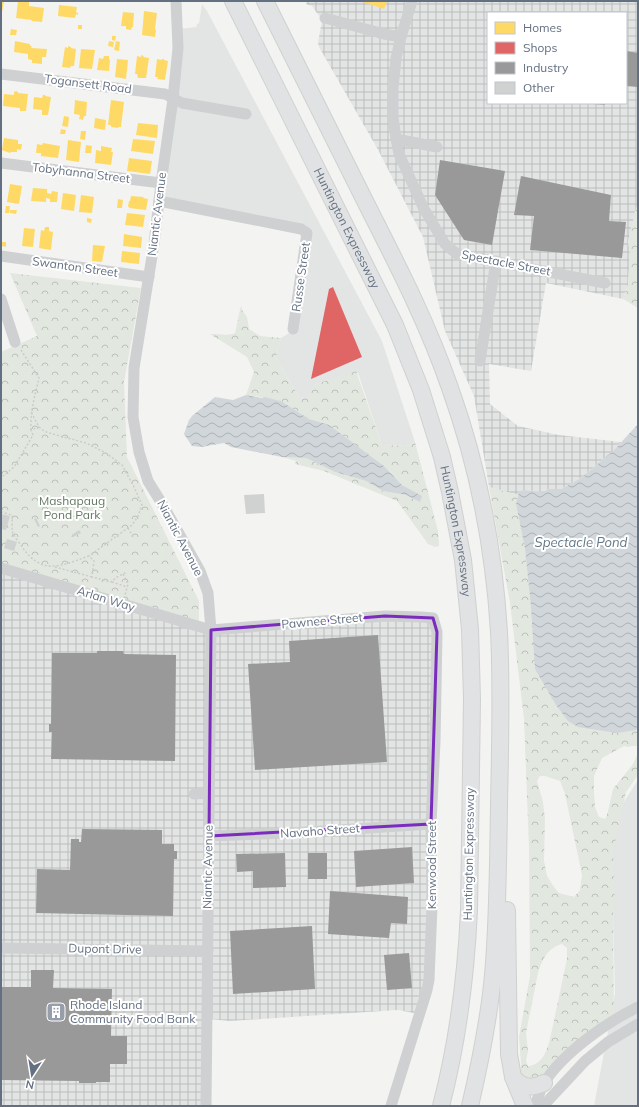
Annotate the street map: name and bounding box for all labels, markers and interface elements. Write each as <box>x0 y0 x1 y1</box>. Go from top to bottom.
legend <box>487 12 627 104</box>
text: Homes <box>523 20 562 35</box>
text: Shops <box>523 40 558 55</box>
text: Industry <box>523 60 569 75</box>
street label: Togansett Road <box>44 71 133 96</box>
text: Other <box>523 80 555 95</box>
street label: Tobyhanna Street <box>31 159 131 186</box>
street label: Huntington Expressway <box>311 165 384 291</box>
street label: Niantic Avenue <box>144 171 169 257</box>
street label: Russe Street <box>288 241 313 313</box>
street label: Spectacle Street <box>460 247 552 278</box>
street label: Swanton Street <box>31 253 119 280</box>
street label: Huntington Expressway <box>437 464 475 598</box>
park label: Mashapaug Pond Park <box>39 493 105 522</box>
street label: Niantic Avenue <box>154 497 207 578</box>
water label: Spectacle Pond <box>535 534 628 550</box>
street label: Arlan Way <box>75 583 137 615</box>
street label: Pawnee Street <box>281 609 363 632</box>
street label: Huntington Expressway <box>460 787 477 920</box>
street label: Navaho Street <box>280 820 360 841</box>
street label: Kenwood Street <box>424 821 439 909</box>
street label: Niantic Avenue <box>199 825 216 909</box>
street label: Dupont Drive <box>68 940 142 957</box>
place label: Rhode Island Community Food Bank <box>70 997 196 1026</box>
building icon: Rhode Island Community Food Bank <box>45 1001 67 1023</box>
north arrow <box>12 1055 52 1095</box>
text: N <box>24 1077 35 1092</box>

